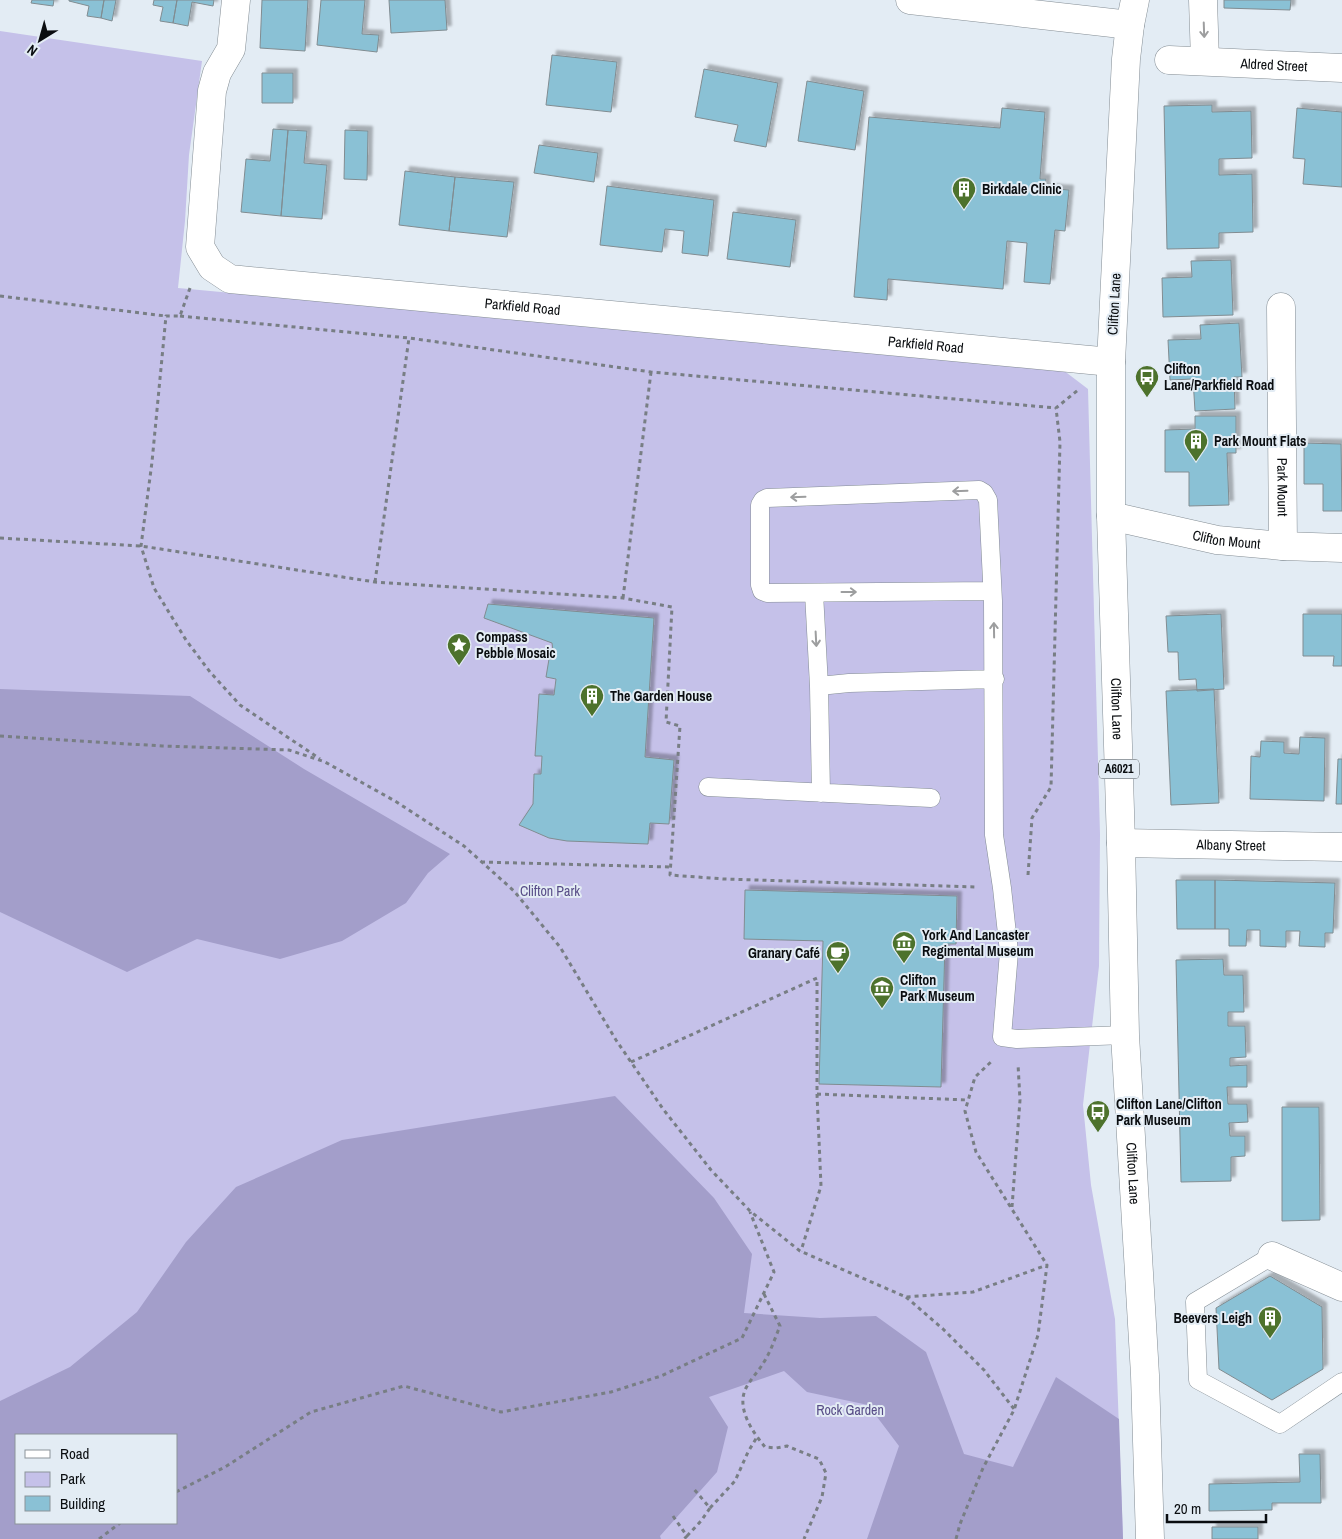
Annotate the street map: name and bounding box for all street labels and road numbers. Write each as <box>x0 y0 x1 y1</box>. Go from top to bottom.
street label: Aldred Street <box>1239 54 1308 75</box>
street label: Clifton Lane <box>1103 273 1125 335</box>
street label: Parkfield Road <box>484 294 561 319</box>
street label: Parkfield Road <box>887 332 964 357</box>
street label: Park Mount <box>1273 458 1292 516</box>
street label: Clifton Mount <box>1191 526 1261 553</box>
street label: Clifton Lane <box>1107 678 1127 740</box>
road number: A6021 <box>1099 760 1139 779</box>
street label: Albany Street <box>1195 835 1266 855</box>
street label: Clifton Lane <box>1122 1142 1144 1205</box>

